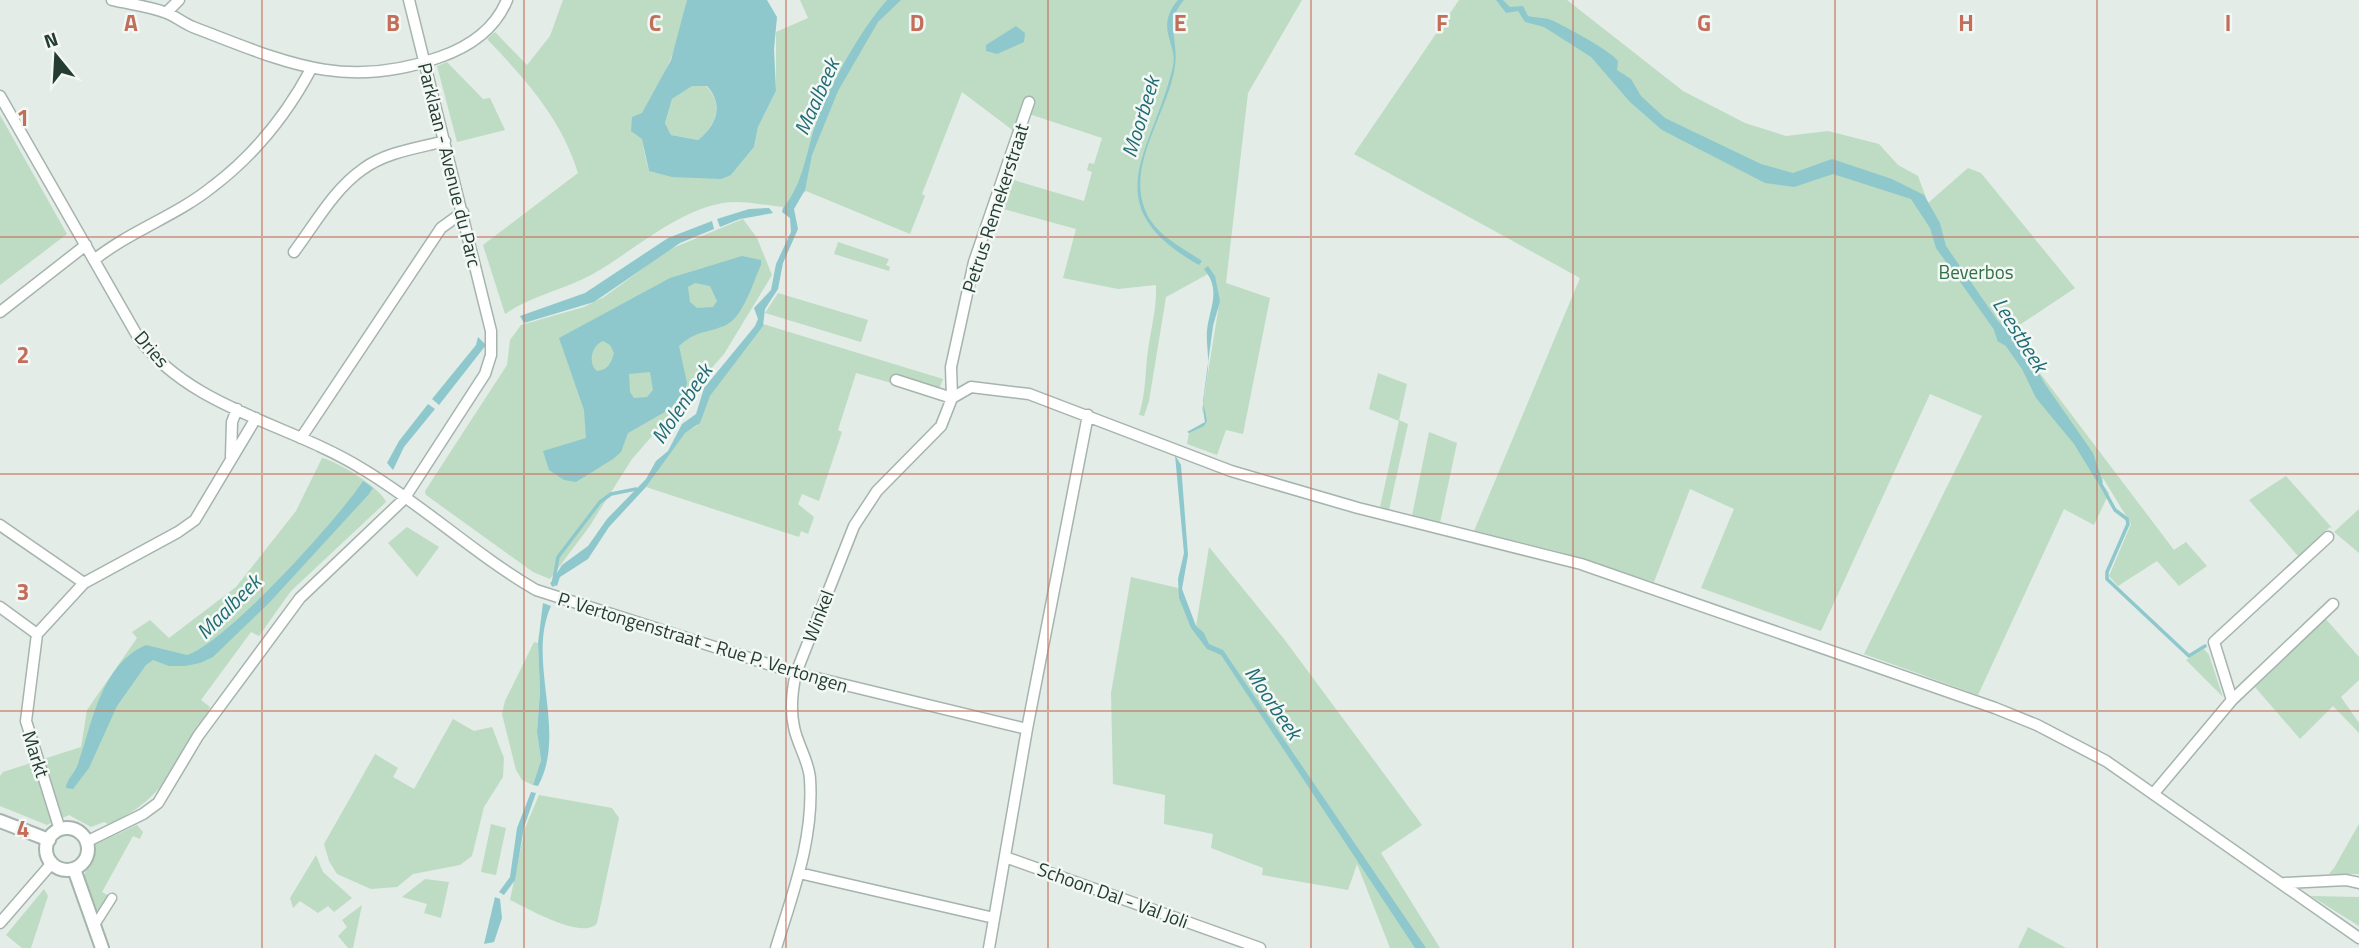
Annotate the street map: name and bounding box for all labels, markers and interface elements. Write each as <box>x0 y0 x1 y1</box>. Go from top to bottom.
text: A <box>124 5 138 40</box>
text: B <box>386 5 400 40</box>
text: C <box>649 5 661 40</box>
text: D <box>910 5 924 40</box>
text: E <box>1174 5 1186 40</box>
text: F <box>1436 5 1448 40</box>
text: G <box>1697 5 1711 40</box>
text: H <box>1958 5 1974 40</box>
text: I <box>2225 5 2231 40</box>
north arrow <box>21 21 91 91</box>
text: N <box>40 24 61 55</box>
water label: Maalbeek <box>785 51 848 140</box>
street label: Parklaan - Avenue du Parc <box>411 59 490 270</box>
water label: Moorbeek <box>1113 70 1168 161</box>
text: 1 <box>17 100 29 135</box>
street label: Petrus Remekerstraat <box>953 119 1036 296</box>
park label: Beverbos <box>1938 257 2014 286</box>
water label: Leestbeek <box>1985 291 2058 380</box>
street label: Dries <box>128 324 177 374</box>
text: 2 <box>17 337 29 372</box>
water label: Molenbeek <box>643 355 721 450</box>
water label: Maalbeek <box>188 564 270 646</box>
text: 3 <box>17 574 29 609</box>
street label: P. Vertongenstraat - Rue P. Vertongen <box>554 583 852 700</box>
street label: Winkel <box>794 585 841 646</box>
water label: Moorbeek <box>1237 659 1312 748</box>
street label: Markt <box>15 727 58 781</box>
text: 4 <box>17 811 29 846</box>
street label: Schoon Dal - Val Joli <box>1034 854 1193 935</box>

